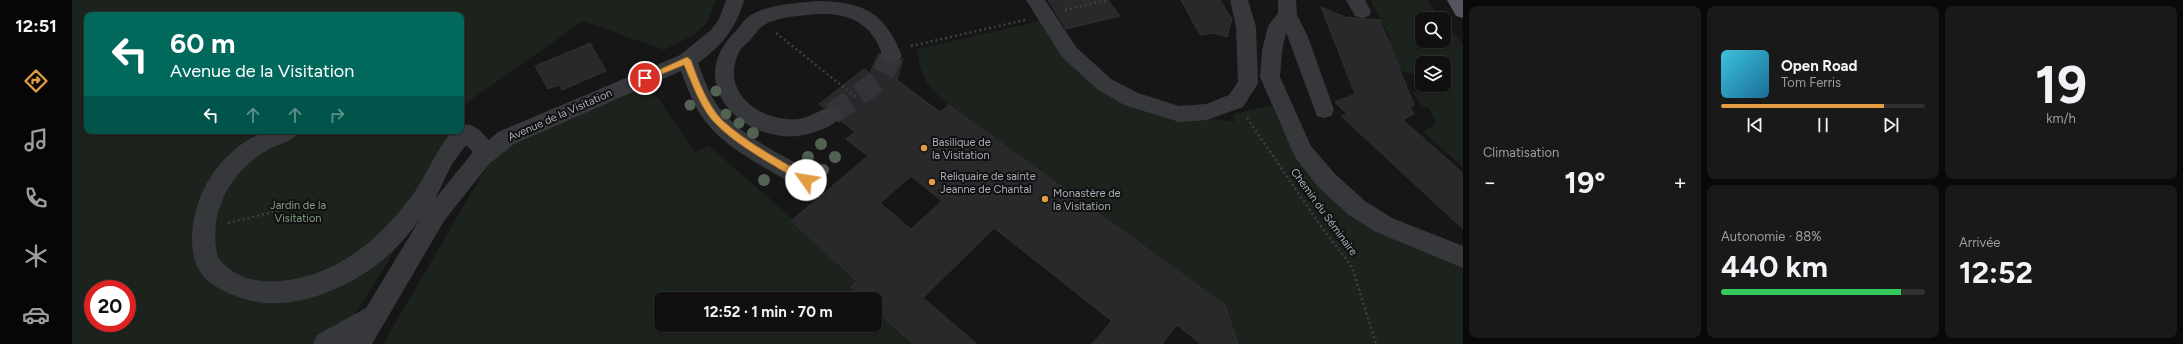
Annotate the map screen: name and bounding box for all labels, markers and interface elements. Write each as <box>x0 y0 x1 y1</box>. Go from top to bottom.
map controls <box>1415 12 1451 92</box>
button: search <box>1415 12 1451 48</box>
text: 12:51 <box>15 15 57 37</box>
text: 60 m <box>170 26 235 60</box>
icon: left <box>104 28 156 80</box>
text: 19 <box>2035 54 2087 116</box>
button: layers <box>1415 56 1451 92</box>
text: Open Road <box>1781 57 1858 75</box>
text: Avenue de la Visitation <box>170 60 354 82</box>
pin <box>628 61 662 95</box>
icon: directions <box>22 67 50 95</box>
icon: arrive <box>634 67 656 89</box>
text: Tom Ferris <box>1781 75 1841 90</box>
street label: Avenue de la Visitation <box>506 86 614 144</box>
icon: left <box>200 104 222 126</box>
icon: ahead <box>242 104 264 126</box>
icon: ahead <box>284 104 306 126</box>
icon: right <box>326 104 348 126</box>
text: km/h <box>2046 111 2076 126</box>
icon: previous <box>1744 114 1766 136</box>
icon: pause <box>1812 114 1834 136</box>
icon: next <box>1880 114 1902 136</box>
icon: music <box>22 126 50 154</box>
place label: Basilique de la Visitation <box>932 136 991 162</box>
marker: Basilique de la Visitation <box>919 143 929 153</box>
text: Climatisation <box>1483 145 1559 160</box>
position arrow <box>785 159 827 201</box>
text: 19° <box>1564 164 1606 201</box>
street label: Chemin du Séminaire <box>1288 166 1360 258</box>
text: − <box>1483 169 1497 196</box>
text: + <box>1673 169 1687 196</box>
place label: Reliquaire de sainte Jeanne de Chantal <box>940 170 1036 196</box>
marker: Reliquaire de sainte Jeanne de Chantal <box>927 177 937 187</box>
icon: phone <box>22 184 50 212</box>
place label: Monastère de la Visitation <box>1053 187 1121 213</box>
marker: Monastère de la Visitation <box>1040 194 1050 204</box>
park label: Jardin de la Visitation <box>270 199 326 225</box>
text: Autonomie · 88% <box>1721 229 1821 244</box>
text: Arrivée <box>1959 235 2000 250</box>
icon: climate <box>22 242 50 270</box>
text: 440 km <box>1721 248 1828 285</box>
text: 12:52 <box>1959 254 2033 291</box>
speed limit sign: 20 <box>84 280 136 332</box>
icon: car <box>22 301 50 329</box>
text: 12:52 · 1 min · 70 m <box>703 303 833 321</box>

